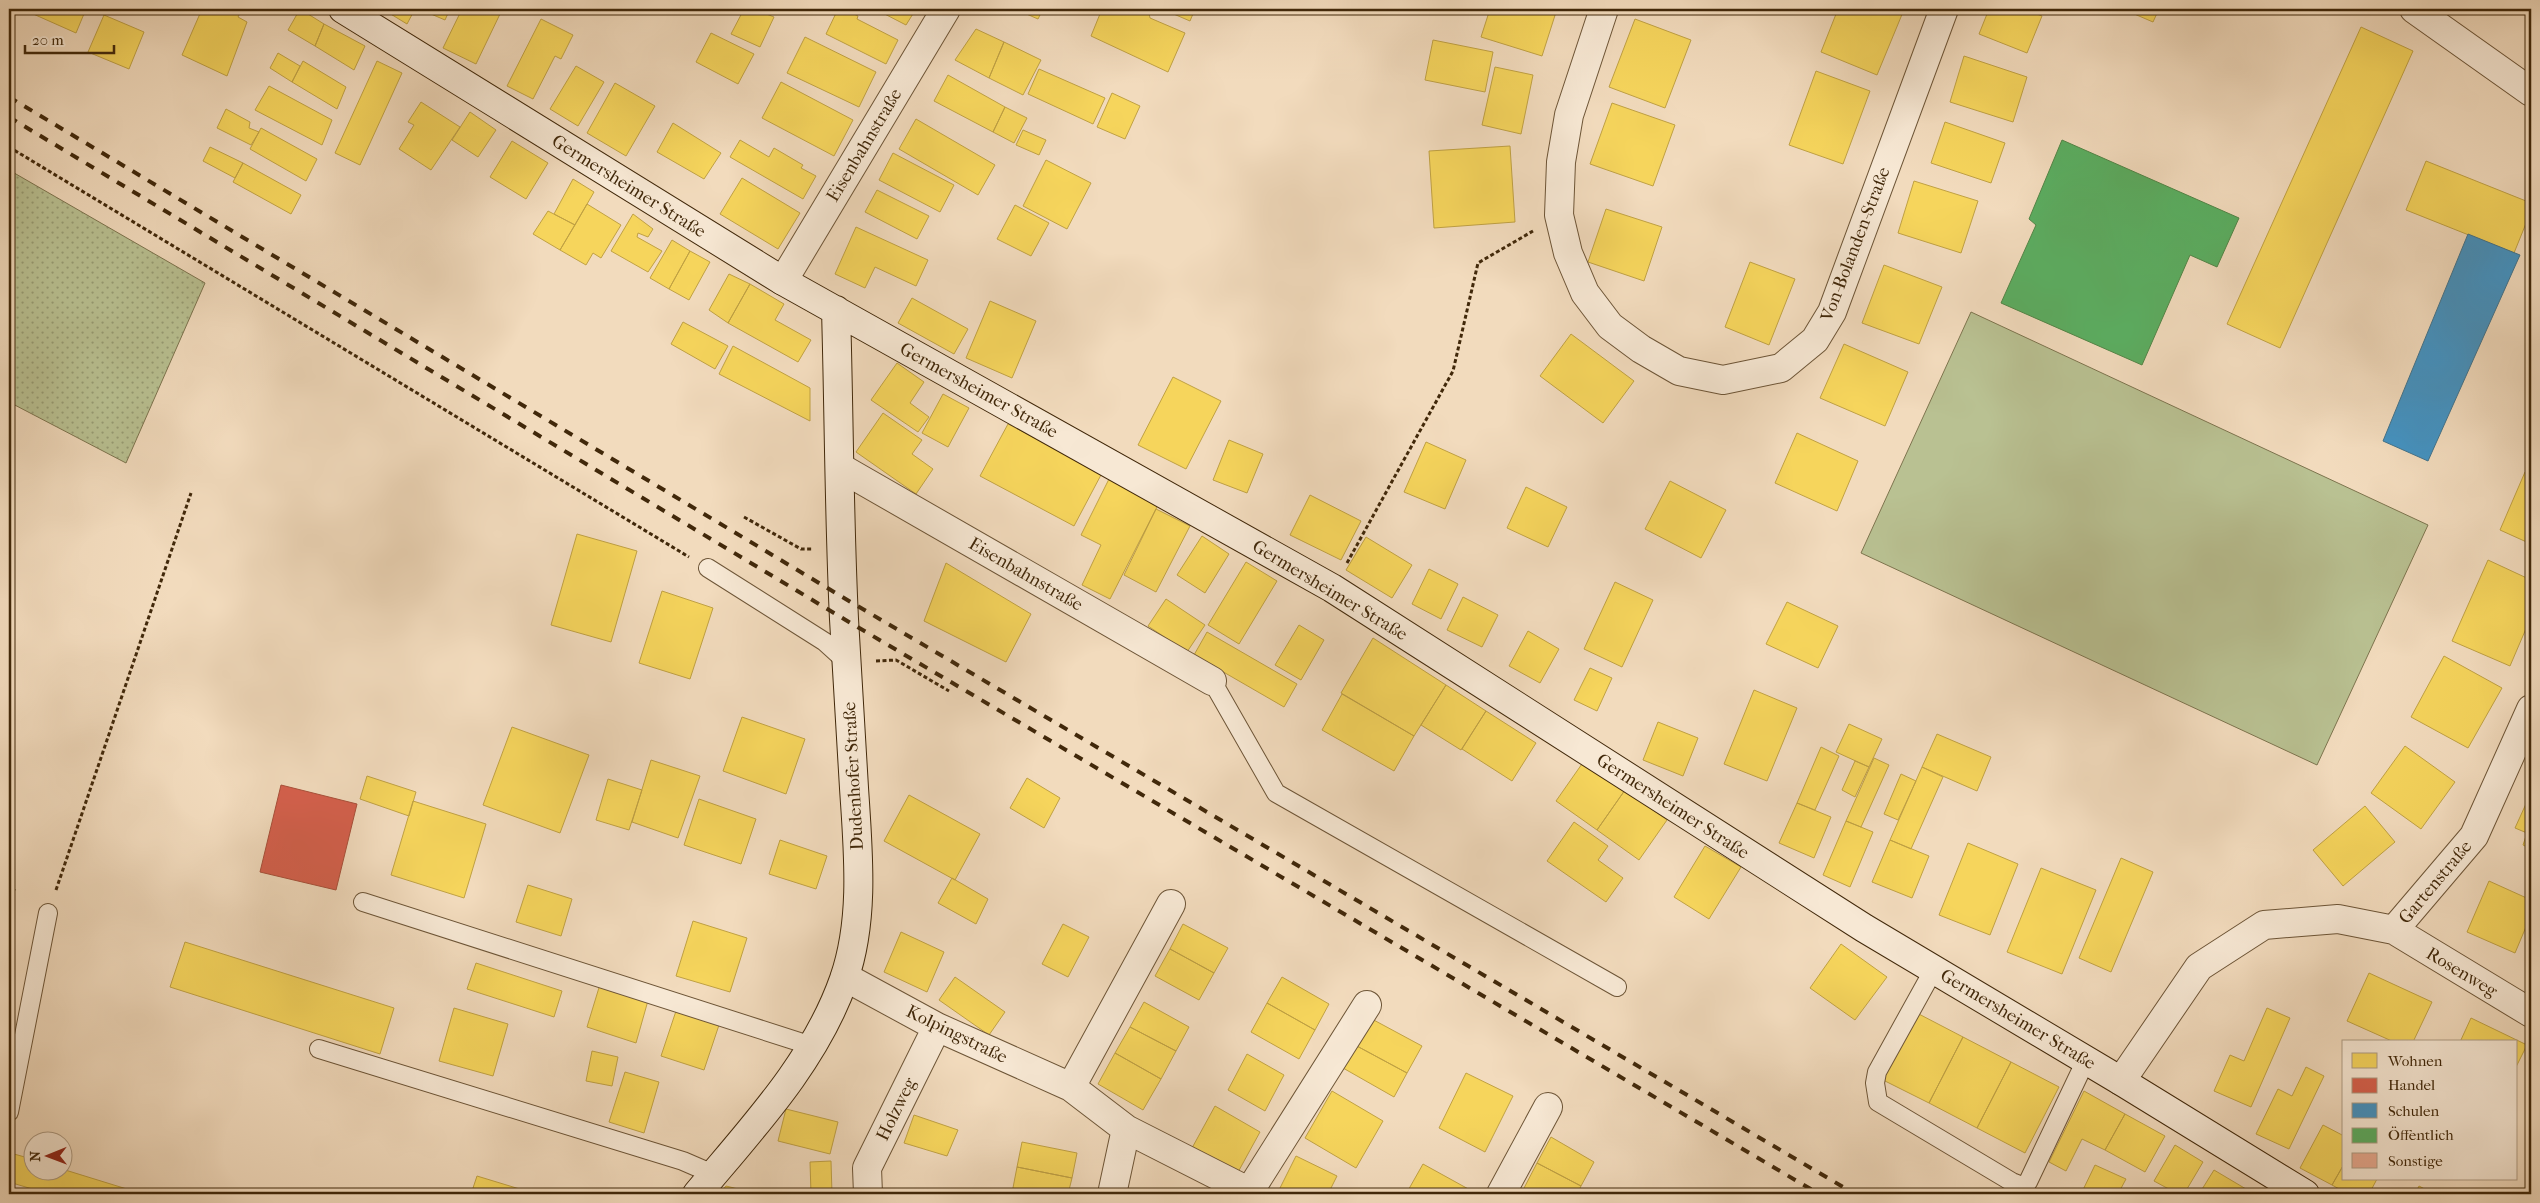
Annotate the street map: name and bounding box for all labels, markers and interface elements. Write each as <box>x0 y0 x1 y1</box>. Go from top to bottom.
scale bar <box>25 22 114 54</box>
text: 20 m <box>32 31 64 49</box>
street label: Eisenbahnstraße <box>822 85 907 206</box>
street label: Germersheimer Straße <box>548 131 710 242</box>
street label: Von-Bolanden-Straße <box>1816 164 1895 325</box>
street label: Germersheimer Straße <box>896 338 1061 443</box>
street label: Eisenbahnstraße <box>965 533 1087 616</box>
street label: Germersheimer Straße <box>1248 536 1411 645</box>
street label: Dudenhofer Straße <box>839 701 868 851</box>
street label: Germersheimer Straße <box>1593 749 1753 864</box>
street label: Gartenstraße <box>2394 836 2476 928</box>
street label: Rosenweg <box>2422 943 2501 1002</box>
street label: Germersheimer Straße <box>1936 965 2099 1074</box>
street label: Kolpingstraße <box>903 1001 1011 1068</box>
legend <box>2342 1040 2518 1180</box>
text: Wohnen <box>2387 1052 2443 1070</box>
street label: Holzweg <box>872 1074 921 1144</box>
text: Handel <box>2388 1076 2435 1094</box>
text: Schulen <box>2388 1102 2439 1120</box>
text: Öffentlich <box>2388 1126 2454 1144</box>
north arrow <box>22 1130 72 1180</box>
text: N <box>27 1150 44 1162</box>
text: Sonstige <box>2388 1152 2443 1170</box>

